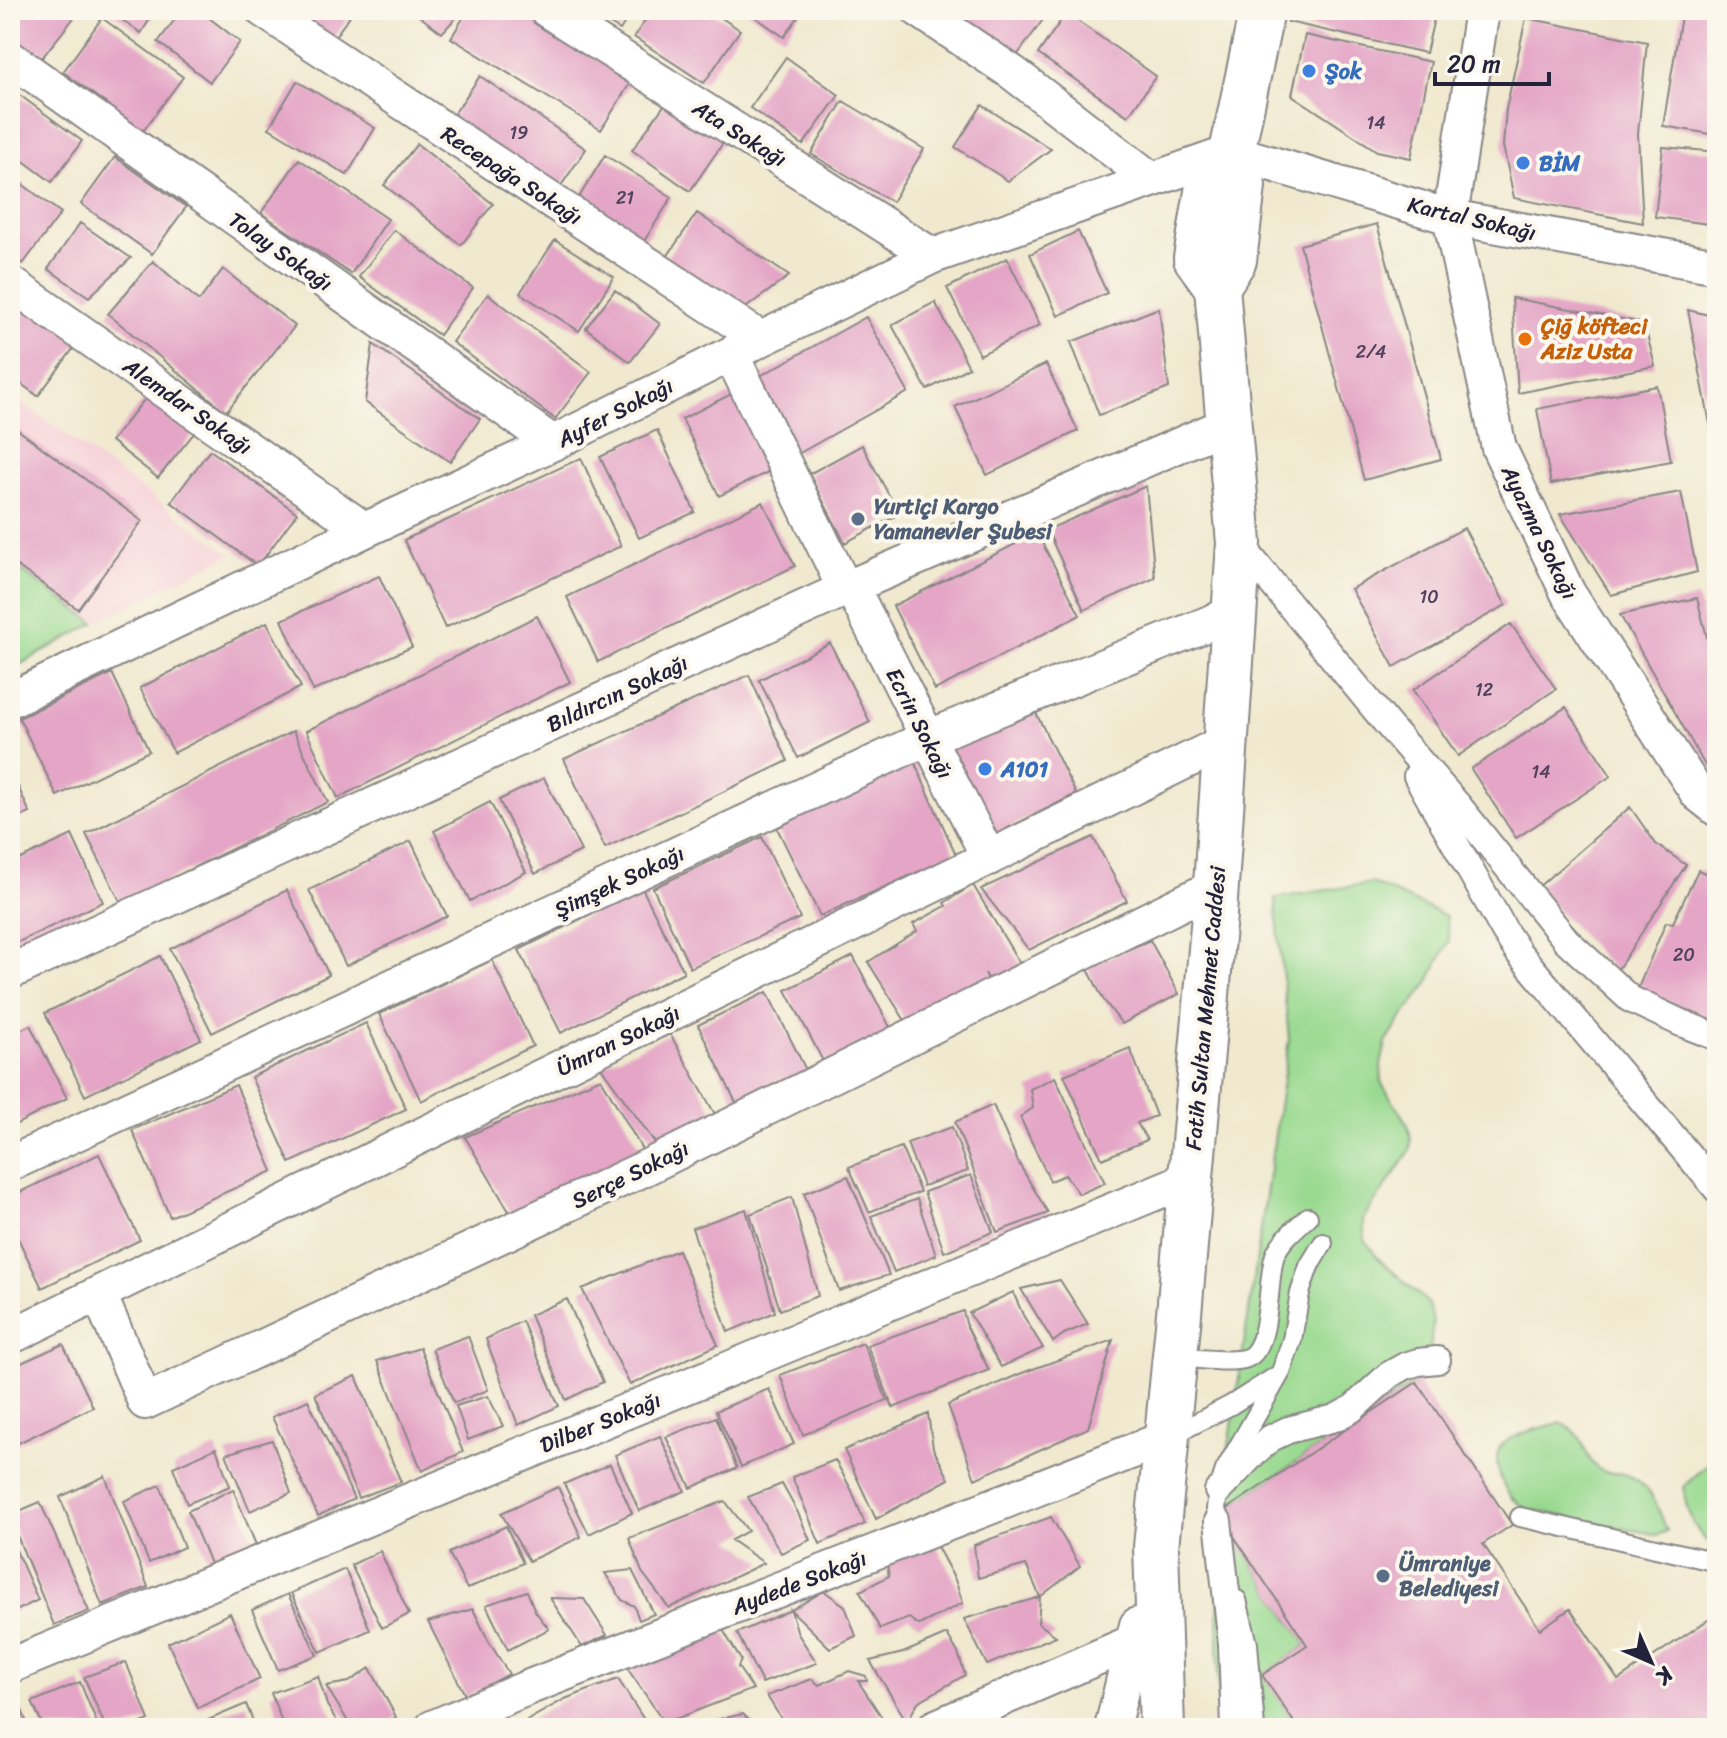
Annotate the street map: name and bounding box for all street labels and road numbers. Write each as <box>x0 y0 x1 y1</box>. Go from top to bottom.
street label: Ata Sokağı <box>684 88 795 178</box>
street label: Recepağa Sokağı <box>433 115 590 236</box>
street label: Kartal Sokağı <box>1404 185 1540 252</box>
street label: Tolay Sokağı <box>220 201 341 302</box>
street label: Alemdar Sokağı <box>114 347 261 466</box>
street label: Ayfer Sokağı <box>549 366 680 459</box>
street label: Ayazma Sokağı <box>1490 457 1589 606</box>
street label: Bıldırcın Sokağı <box>540 644 695 743</box>
street label: Ecrin Sokağı <box>875 661 964 786</box>
street label: Şimşek Sokağı <box>547 834 691 929</box>
street label: Fatih Sultan Mehmet Caddesi <box>1174 863 1237 1152</box>
street label: Ümran Sokağı <box>549 994 687 1087</box>
street label: Serçe Sokağı <box>565 1129 696 1220</box>
street label: Dilber Sokağı <box>534 1380 667 1465</box>
street label: Aydede Sokağı <box>725 1539 872 1626</box>

